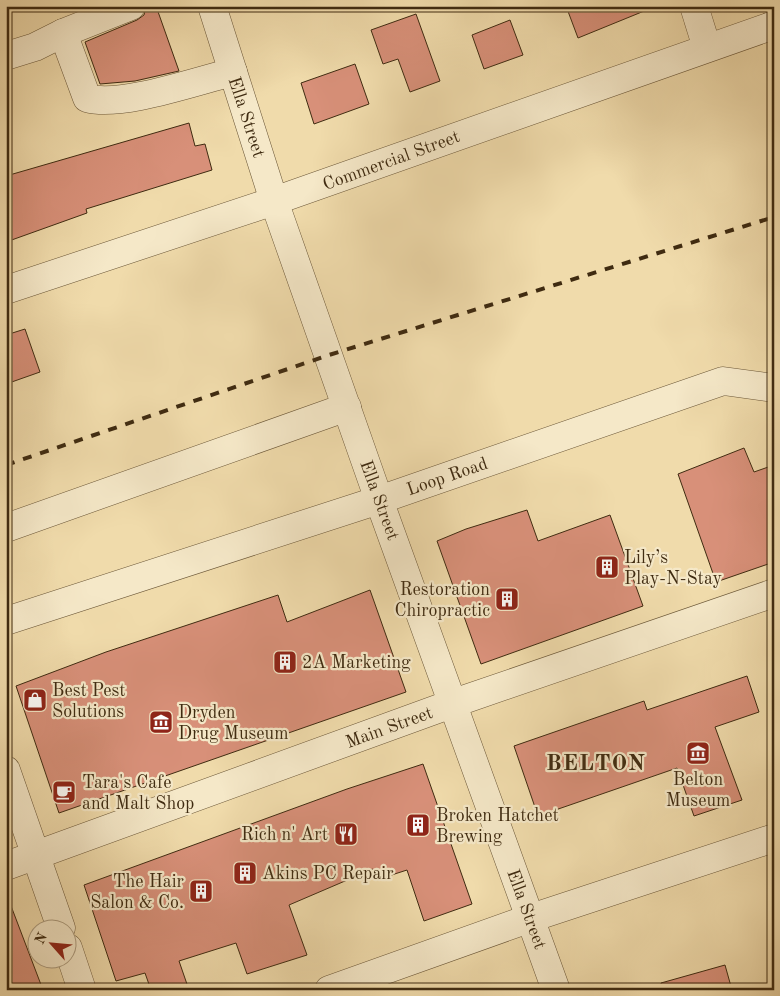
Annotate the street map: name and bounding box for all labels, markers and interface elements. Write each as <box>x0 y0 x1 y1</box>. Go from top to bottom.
street label: Ella Street <box>225 75 268 160</box>
street label: Commercial Street <box>320 128 462 194</box>
street label: Loop Road <box>404 455 490 499</box>
street label: Ella Street <box>356 458 402 543</box>
place label: Lily’s Play-N-Stay <box>624 549 722 588</box>
building icon: Lily’s Play-N-Stay <box>594 554 620 580</box>
place label: Restoration Chiropractic <box>395 581 490 620</box>
building icon: Restoration Chiropractic <box>494 586 520 612</box>
building icon: 2A Marketing <box>272 649 298 675</box>
place label: 2A Marketing <box>302 654 411 672</box>
place label: Best Pest Solutions <box>52 682 126 721</box>
shop icon: Best Pest Solutions <box>22 687 48 713</box>
place label: Dryden Drug Museum <box>178 704 288 743</box>
street label: Main Street <box>343 704 435 752</box>
museum icon: Dryden Drug Museum <box>148 709 174 735</box>
museum icon: Belton Museum <box>685 740 711 766</box>
district label: BELTON <box>546 753 646 775</box>
place label: Belton Museum <box>666 771 730 810</box>
place label: Tara's Cafe and Malt Shop <box>82 774 194 813</box>
cafe icon: Tara's Cafe and Malt Shop <box>51 779 77 805</box>
place label: Broken Hatchet Brewing <box>436 807 559 846</box>
building icon: Broken Hatchet Brewing <box>405 812 431 838</box>
restaurant icon: Rich n' Art <box>333 821 359 847</box>
place label: Rich n' Art <box>241 826 328 844</box>
building icon: Akins PC Repair <box>232 860 258 886</box>
place label: Akins PC Repair <box>262 865 394 883</box>
street label: Ella Street <box>503 867 549 952</box>
place label: The Hair Salon & Co. <box>90 873 185 912</box>
building icon: The Hair Salon & Co. <box>188 878 214 904</box>
north arrow <box>28 918 78 968</box>
text: N <box>33 930 50 946</box>

